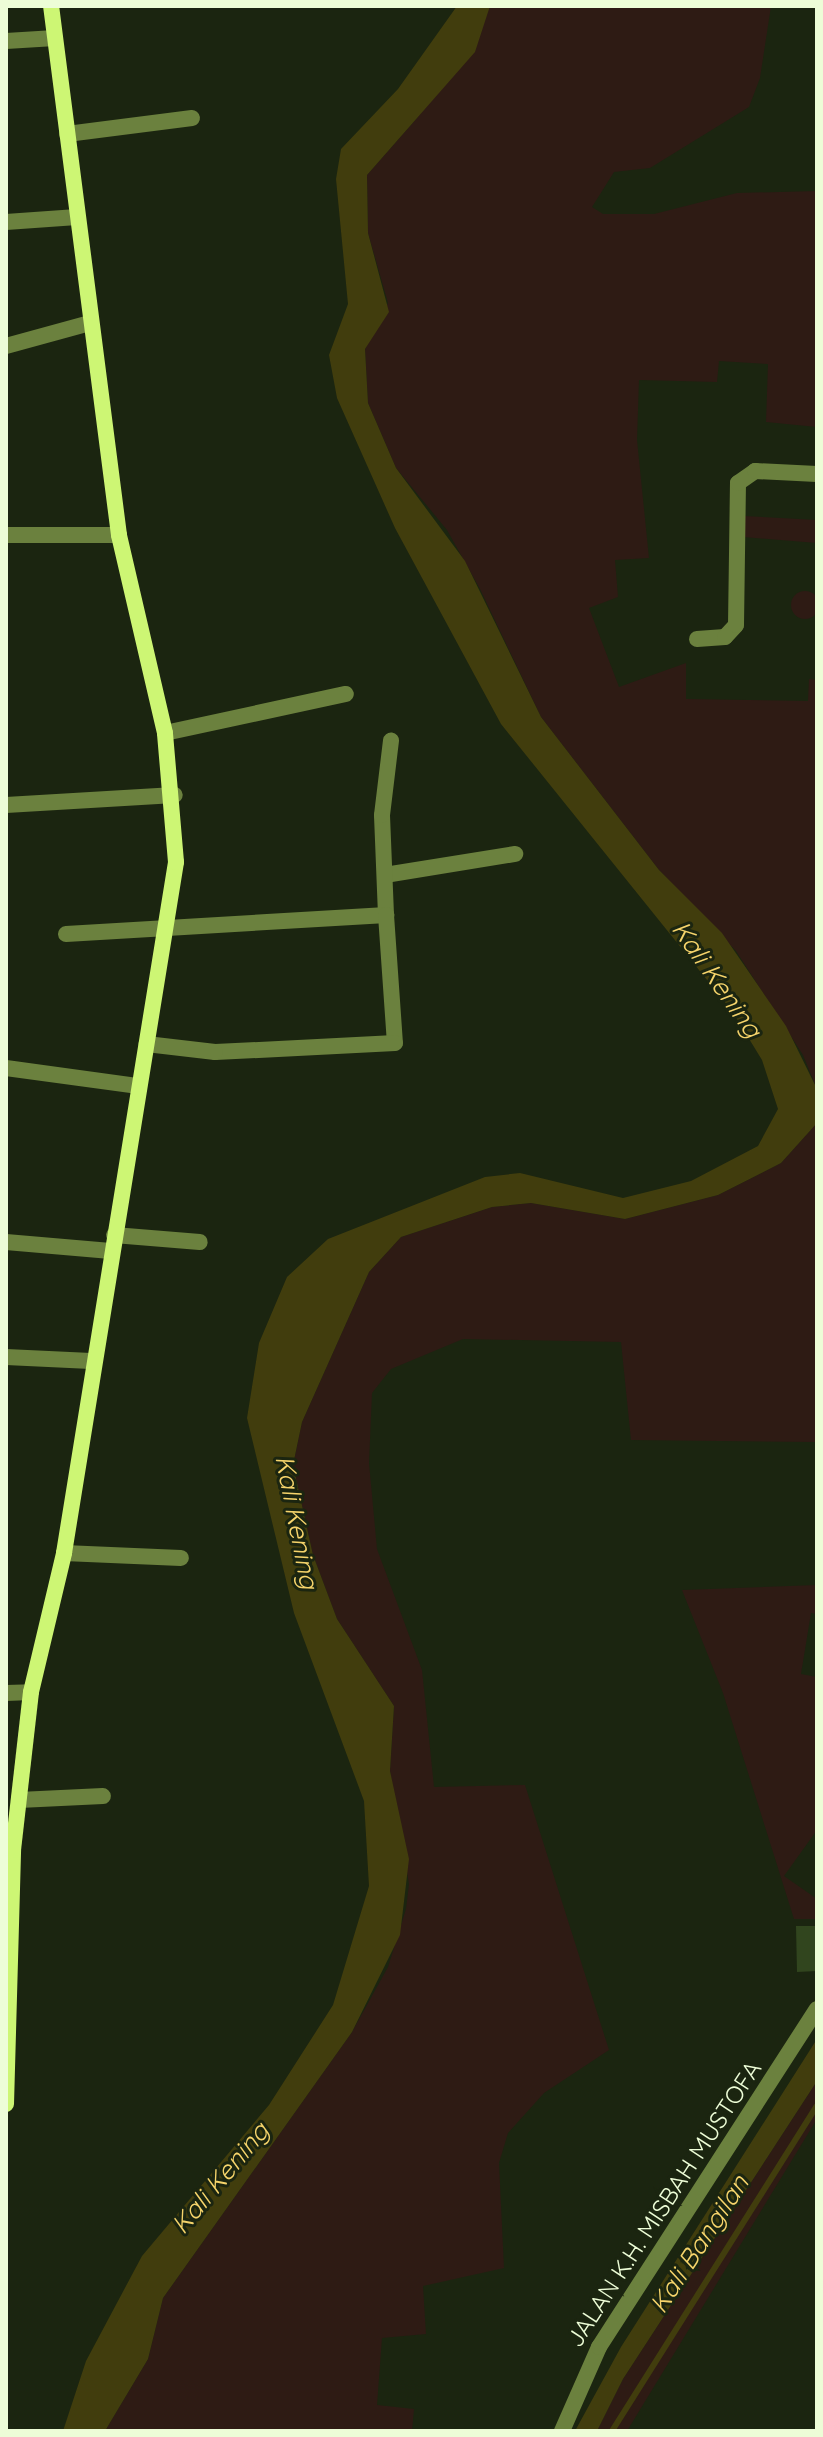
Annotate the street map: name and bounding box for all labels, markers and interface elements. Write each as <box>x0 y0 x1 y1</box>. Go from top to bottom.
water label: Kali Kening <box>665 915 769 1043</box>
water label: Kali Kening <box>269 1453 325 1591</box>
street label: JALAN K.H. MISBAH MUSTOFA <box>561 2056 767 2352</box>
water label: Kali Kening <box>165 2116 275 2240</box>
water label: Kali Bangilan <box>643 2169 755 2319</box>

